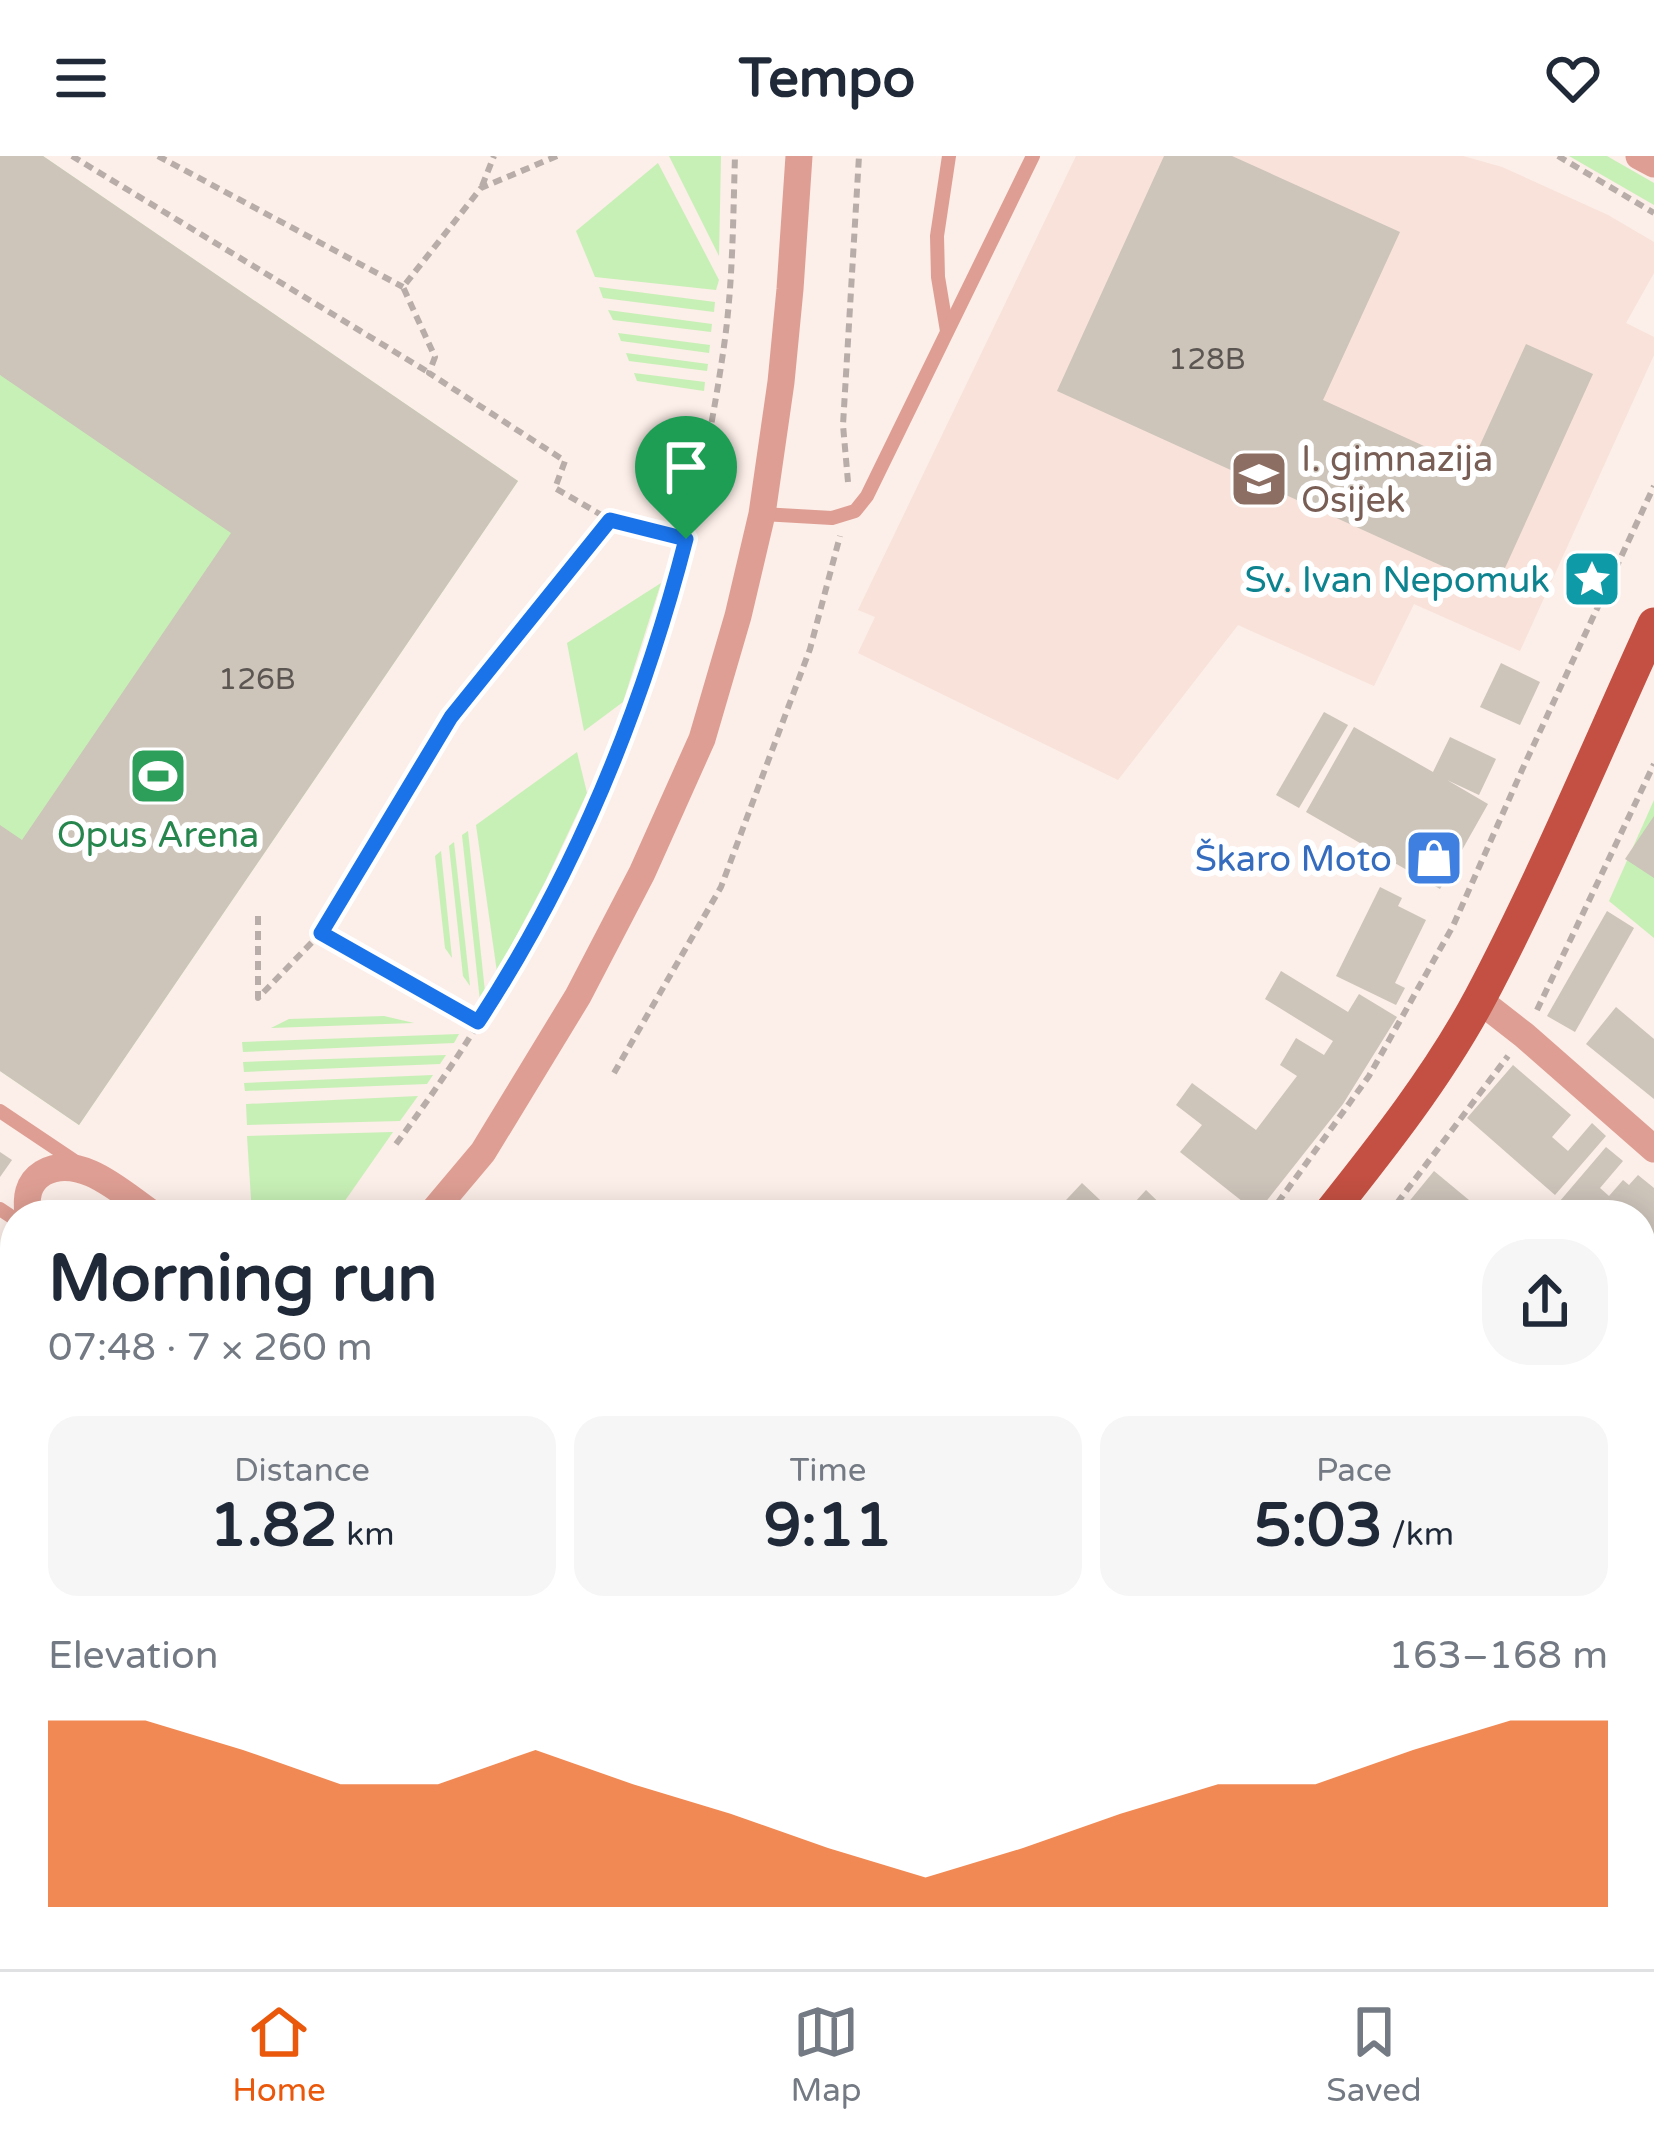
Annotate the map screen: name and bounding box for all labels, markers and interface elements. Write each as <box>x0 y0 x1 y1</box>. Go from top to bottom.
icon: menu <box>48 45 114 111</box>
icon: heart <box>1540 45 1606 111</box>
text: Tempo <box>739 46 915 111</box>
house number: 128B <box>1168 341 1246 378</box>
pin <box>635 416 737 539</box>
icon: arrive <box>653 434 719 500</box>
place label: I. gimnazija Osijek <box>1301 438 1493 522</box>
school or university icon: I. gimnazija Osijek <box>1228 448 1290 510</box>
place icon: Sv. Ivan Nepomuk <box>1561 548 1623 610</box>
place label: Sv. Ivan Nepomuk <box>1244 559 1550 602</box>
house number: 126B <box>218 661 296 698</box>
sports icon: Opus Arena <box>127 745 189 807</box>
place label: Opus Arena <box>57 814 259 857</box>
shop icon: Škaro Moto <box>1403 827 1465 889</box>
place label: Škaro Moto <box>1195 838 1392 881</box>
text: Morning run <box>48 1239 438 1319</box>
button: share <box>1482 1239 1608 1365</box>
text: 07:48 · 7 × 260 m <box>48 1324 373 1371</box>
text: Distance <box>234 1451 370 1490</box>
text: Time <box>790 1451 866 1490</box>
text: Pace <box>1316 1451 1392 1490</box>
text: 1.82 <box>209 1490 338 1562</box>
text: 9:11 <box>764 1490 892 1562</box>
text: 5:03 <box>1254 1490 1383 1562</box>
text: km <box>338 1515 395 1554</box>
text: /km <box>1383 1515 1454 1554</box>
text: Elevation <box>48 1632 218 1679</box>
text: 163–168 m <box>1388 1632 1608 1679</box>
tab: Home <box>232 1999 326 2110</box>
tab: Map <box>790 1999 862 2110</box>
tab: Saved <box>1326 1999 1422 2110</box>

